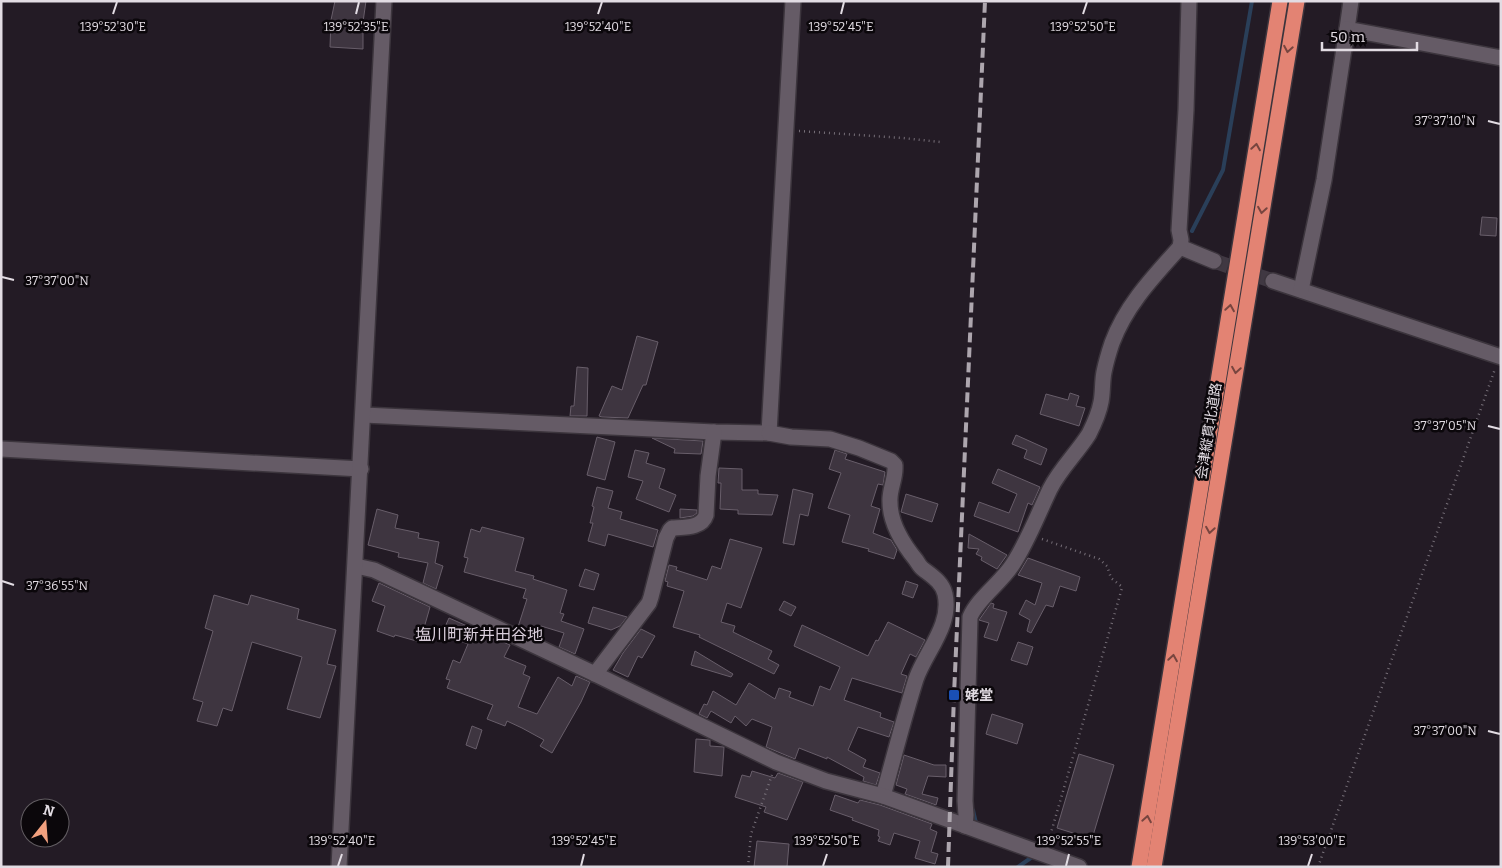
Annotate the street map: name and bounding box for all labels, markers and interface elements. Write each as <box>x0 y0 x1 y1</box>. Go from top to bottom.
text: 139°52'30"E <box>80 20 146 34</box>
text: 139°52'35"E <box>324 20 388 34</box>
text: 139°52'40"E <box>565 20 631 34</box>
text: 139°52'45"E <box>809 20 873 34</box>
text: 139°52'50"E <box>1050 20 1116 34</box>
scale bar <box>1322 20 1417 52</box>
text: 50 m <box>1330 28 1366 46</box>
one-way arrow <box>1284 45 1294 54</box>
text: 37°37'10"N <box>1415 114 1476 128</box>
one-way arrow <box>1251 143 1261 152</box>
one-way arrow <box>1257 205 1267 214</box>
text: 37°37'00"N <box>25 274 89 288</box>
one-way arrow <box>1225 304 1235 312</box>
one-way arrow <box>1231 366 1241 374</box>
street label: 会津縦貫北道路 <box>1193 381 1225 481</box>
text: 37°37'05"N <box>1414 419 1477 433</box>
one-way arrow <box>1205 526 1215 535</box>
text: 37°36'55"N <box>26 579 89 593</box>
district label: 塩川町新井田谷地 <box>415 625 543 644</box>
one-way arrow <box>1168 654 1178 663</box>
place label: 姥堂 <box>965 687 993 704</box>
marker: 姥堂 <box>947 688 961 702</box>
text: 37°37'00"N <box>1413 724 1477 738</box>
north arrow <box>20 798 70 848</box>
text: N <box>41 801 56 821</box>
one-way arrow <box>1142 814 1152 823</box>
text: 139°52'40"E <box>309 834 375 848</box>
text: 139°52'45"E <box>552 834 616 848</box>
text: 139°52'50"E <box>794 834 860 848</box>
text: 139°52'55"E <box>1037 834 1101 848</box>
text: 139°53'00"E <box>1279 834 1345 848</box>

